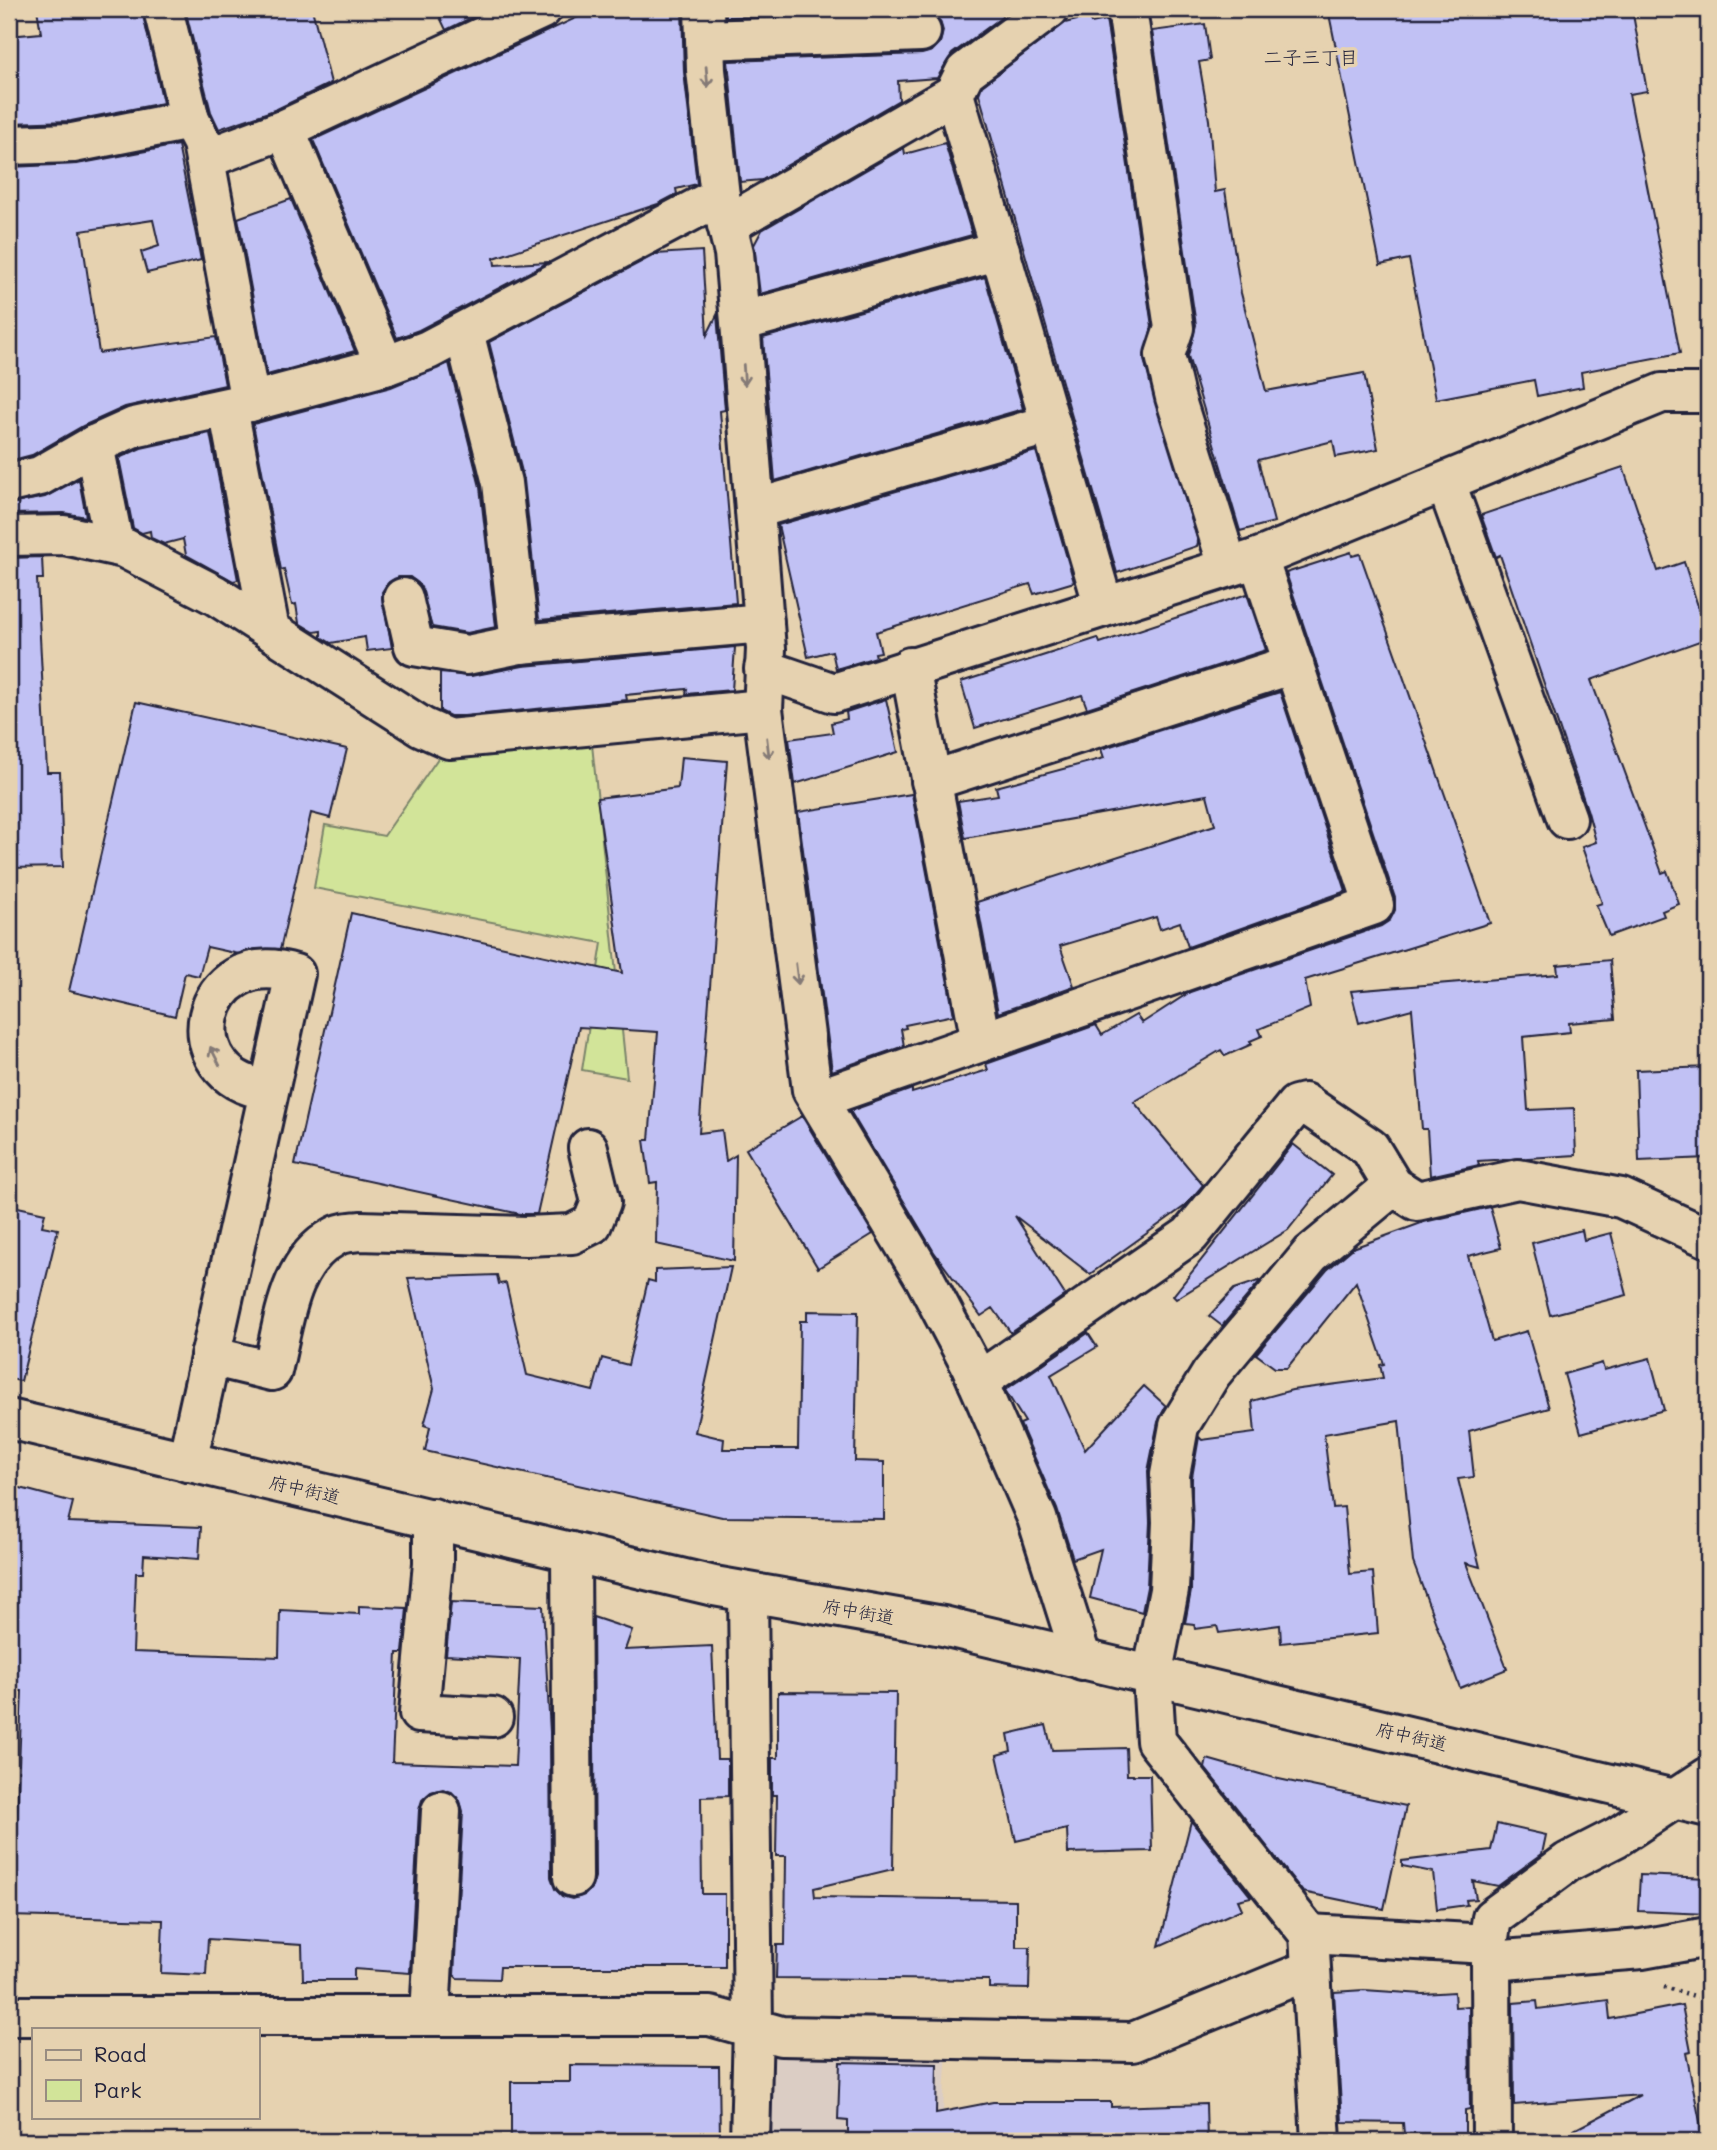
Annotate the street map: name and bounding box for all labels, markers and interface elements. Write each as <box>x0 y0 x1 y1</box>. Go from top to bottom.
district label: 二子三丁目 <box>1263 44 1359 69</box>
one-way arrow <box>701 65 714 88</box>
one-way arrow <box>738 363 751 386</box>
one-way arrow <box>762 736 775 759</box>
one-way arrow <box>790 962 803 985</box>
one-way arrow <box>207 1047 221 1067</box>
street label: 府中街道 <box>267 1469 343 1509</box>
street label: 府中街道 <box>821 1593 897 1629</box>
street label: 府中街道 <box>1374 1716 1450 1756</box>
legend <box>32 2028 259 2118</box>
text: Road <box>94 2040 146 2067</box>
text: Park <box>94 2076 142 2103</box>

